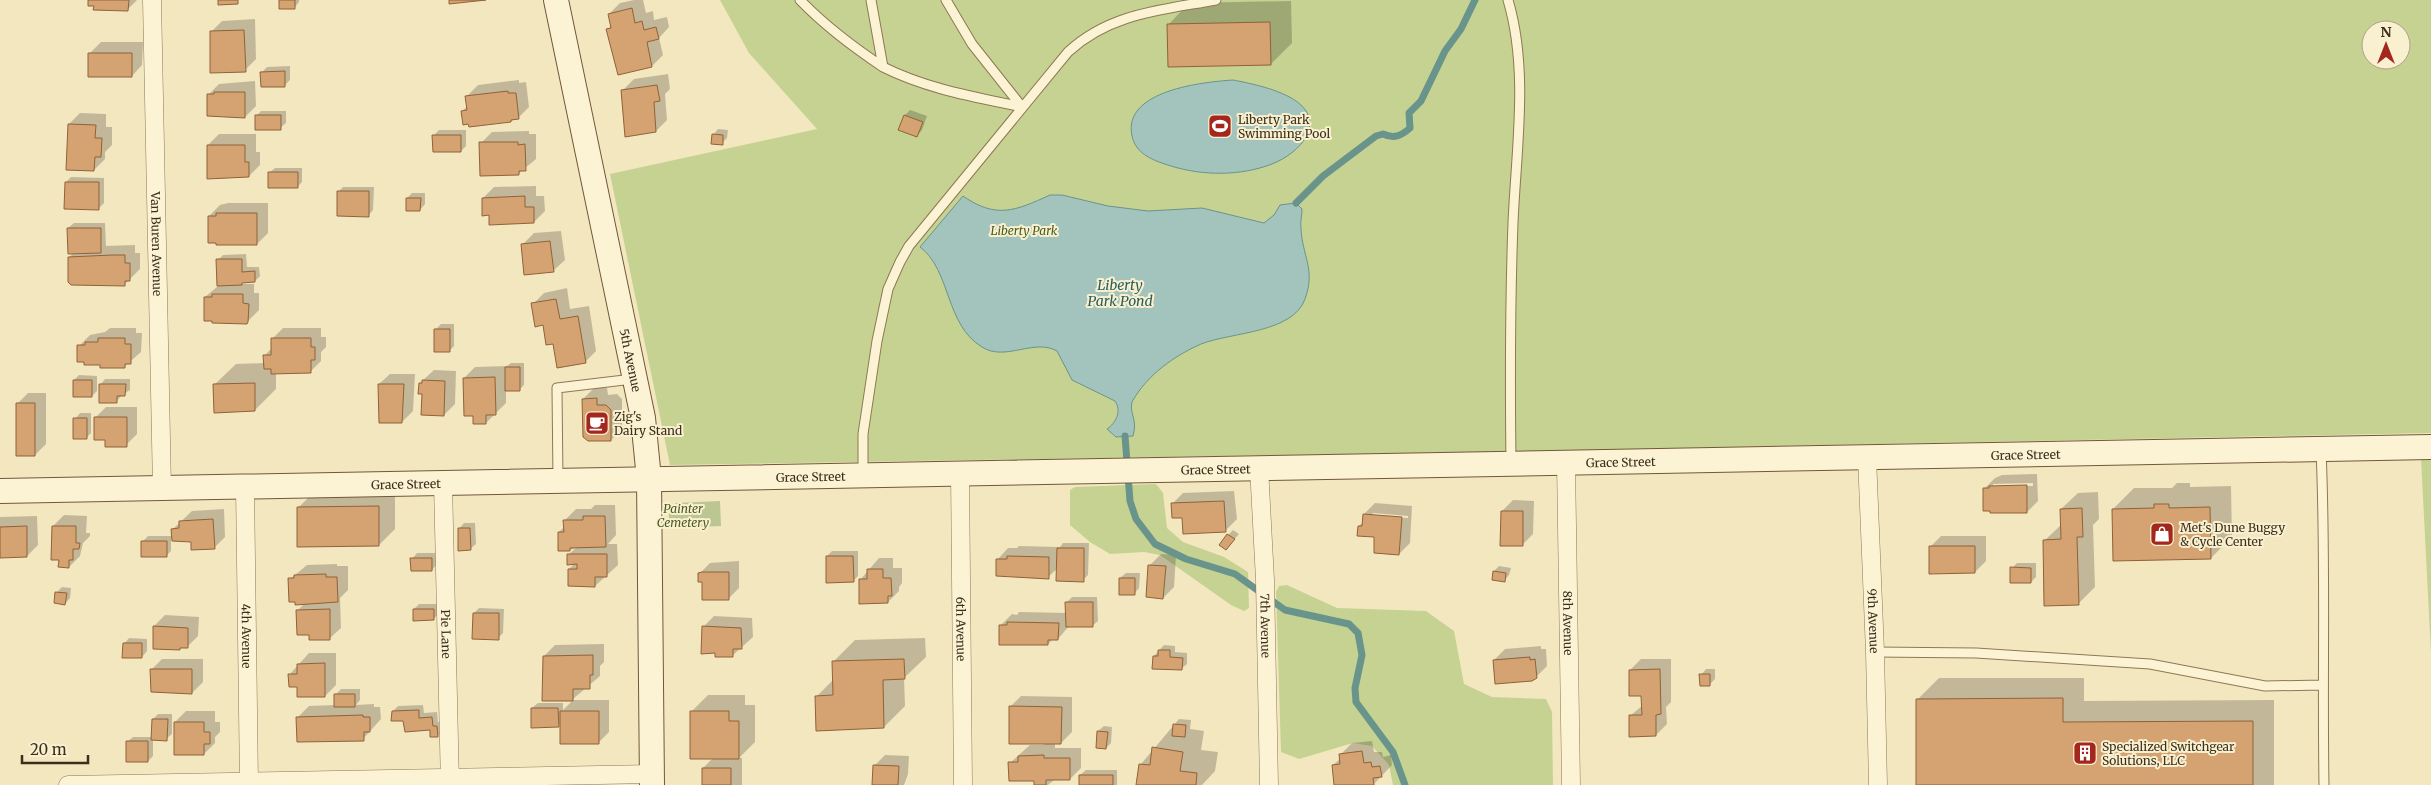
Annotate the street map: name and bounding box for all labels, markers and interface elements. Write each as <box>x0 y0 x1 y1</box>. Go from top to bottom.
north arrow <box>2361 20 2411 70</box>
text: N <box>2380 23 2392 41</box>
place label: Liberty Park Swimming Pool <box>1238 112 1330 141</box>
sports icon: Liberty Park Swimming Pool <box>1207 113 1233 139</box>
street label: Van Buren Avenue <box>148 191 166 296</box>
park label: Liberty Park <box>991 223 1058 238</box>
water label: Liberty Park Pond <box>1087 276 1153 310</box>
street label: 5th Avenue <box>617 327 645 393</box>
place label: Zig's Dairy Stand <box>614 409 682 438</box>
cafe icon: Zig's Dairy Stand <box>584 410 610 436</box>
street label: Grace Street <box>1991 446 2061 462</box>
street label: Grace Street <box>1586 454 1656 470</box>
street label: Grace Street <box>1181 461 1251 477</box>
street label: Grace Street <box>776 468 846 484</box>
street label: Grace Street <box>371 476 441 492</box>
park label: Painter Cemetery <box>657 501 710 530</box>
place label: Met's Dune Buggy & Cycle Center <box>2180 520 2285 549</box>
shop icon: Met's Dune Buggy & Cycle Center <box>2149 521 2175 547</box>
street label: 9th Avenue <box>1865 588 1883 654</box>
street label: 8th Avenue <box>1560 591 1576 655</box>
street label: 7th Avenue <box>1258 594 1274 658</box>
street label: 6th Avenue <box>954 597 969 661</box>
street label: 4th Avenue <box>239 603 255 668</box>
street label: Pie Lane <box>438 609 455 659</box>
scale bar <box>22 732 89 764</box>
place label: Specialized Switchgear Solutions, LLC <box>2102 739 2235 768</box>
text: 20 m <box>30 740 67 759</box>
building icon: Specialized Switchgear Solutions, LLC <box>2072 740 2098 766</box>

